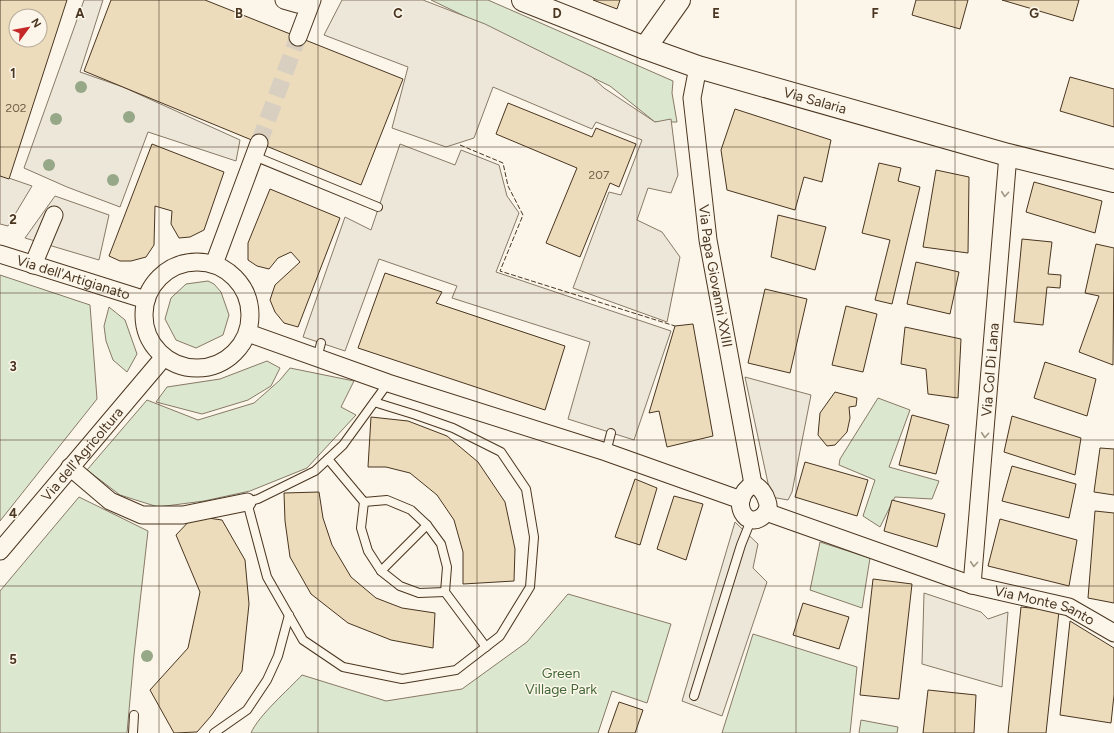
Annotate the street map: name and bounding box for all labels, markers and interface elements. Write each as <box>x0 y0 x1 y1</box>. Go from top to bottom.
text: A <box>75 6 85 21</box>
text: B <box>235 6 243 21</box>
text: C <box>393 6 403 21</box>
text: D <box>552 6 562 21</box>
text: E <box>712 6 720 21</box>
text: F <box>871 6 879 21</box>
text: G <box>1029 6 1039 21</box>
north arrow <box>8 8 48 48</box>
text: N <box>28 16 44 30</box>
text: 1 <box>10 66 16 81</box>
street label: Via Salaria <box>782 84 848 118</box>
house number: 202 <box>5 101 27 115</box>
house number: 207 <box>589 168 610 182</box>
one-way arrow <box>1000 191 1009 197</box>
street label: Via Papa Giovanni XXIII <box>695 204 736 349</box>
text: 2 <box>9 212 17 227</box>
street label: Via dell'Artigianato <box>14 252 132 303</box>
street label: Via Col Di Lana <box>978 322 1003 417</box>
text: 3 <box>9 359 17 374</box>
street label: Via dell'Agricoltura <box>38 404 127 505</box>
one-way arrow <box>980 432 989 438</box>
text: 4 <box>9 506 17 521</box>
one-way arrow <box>970 561 979 567</box>
street label: Via Monte Santo <box>993 582 1098 629</box>
text: 5 <box>9 652 17 667</box>
park label: Green Village Park <box>525 665 597 698</box>

